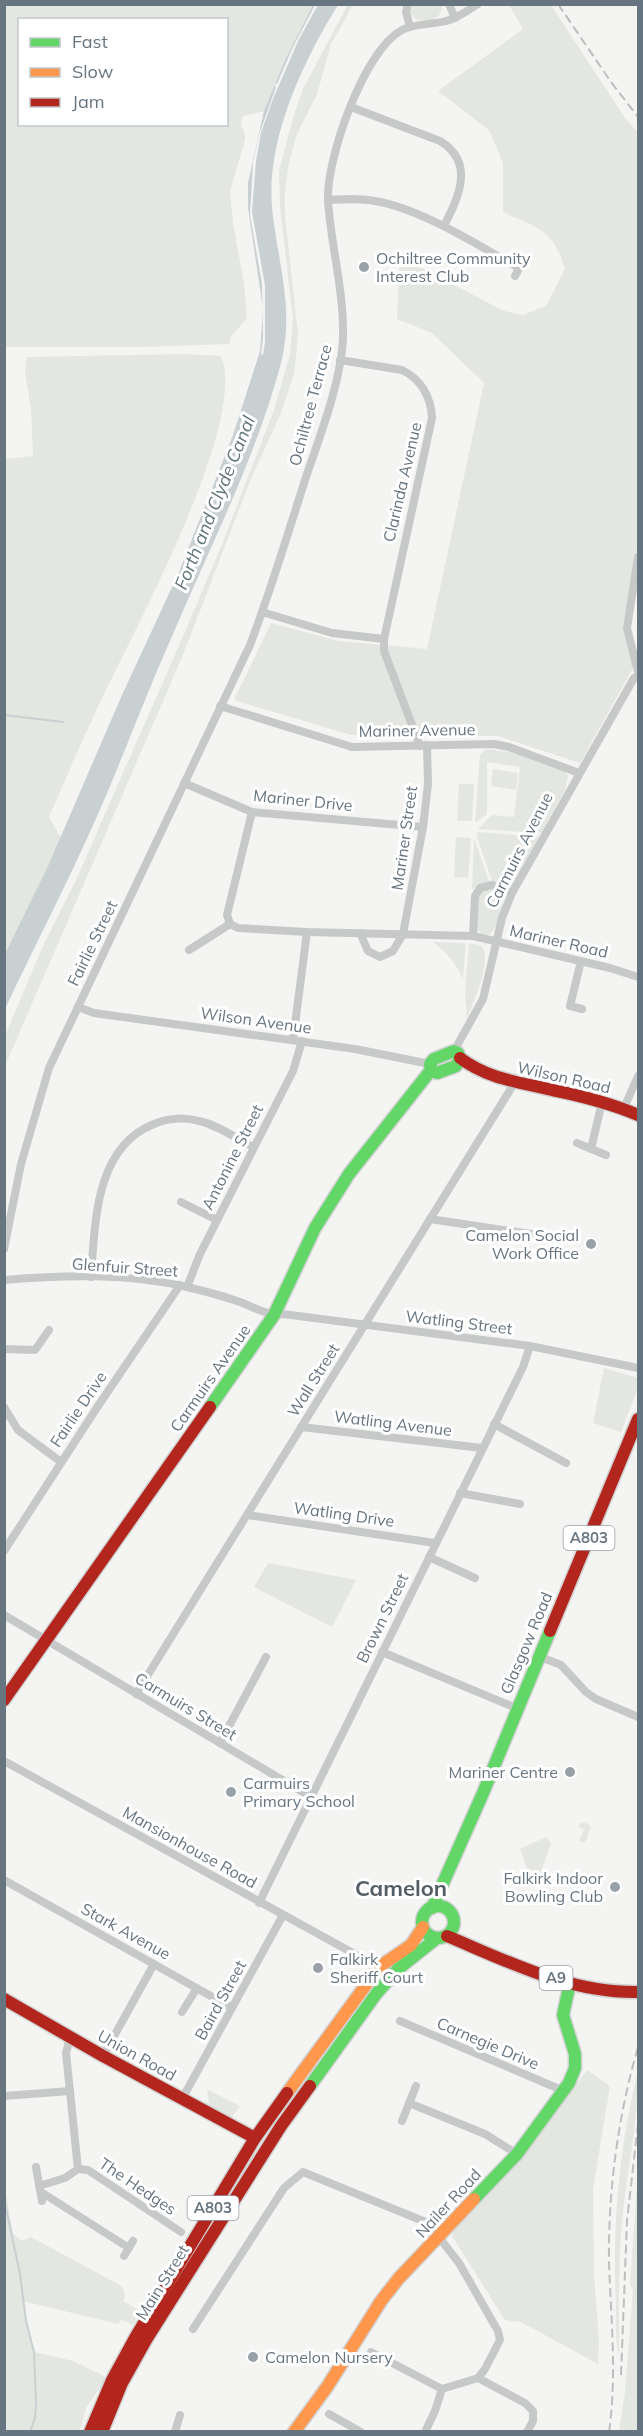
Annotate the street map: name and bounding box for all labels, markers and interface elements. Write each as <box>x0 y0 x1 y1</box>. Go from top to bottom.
legend <box>18 18 228 126</box>
text: Fast <box>72 30 108 53</box>
text: Slow <box>72 60 114 83</box>
text: Jam <box>72 90 105 113</box>
place label: Ochiltree Community Interest Club <box>376 248 531 286</box>
marker: Ochiltree Community Interest Club <box>357 260 371 274</box>
street label: Ochiltree Terrace <box>284 342 336 468</box>
water label: Forth and Clyde Canal <box>169 412 260 593</box>
street label: Clarinda Avenue <box>378 420 426 544</box>
street label: Mariner Avenue <box>358 719 476 741</box>
street label: Mariner Street <box>387 784 421 892</box>
street label: Mariner Drive <box>252 785 354 815</box>
street label: Carmuirs Avenue <box>481 789 557 911</box>
street label: Fairlie Street <box>63 897 121 989</box>
street label: Mariner Road <box>508 920 610 962</box>
street label: Wilson Avenue <box>199 1002 313 1038</box>
street label: Wilson Road <box>515 1057 613 1097</box>
street label: Antonine Street <box>197 1101 267 1213</box>
place label: Camelon Social Work Office <box>465 1225 579 1263</box>
marker: Camelon Social Work Office <box>584 1237 598 1251</box>
street label: Glenfuir Street <box>71 1253 179 1281</box>
street label: Watling Street <box>405 1306 514 1339</box>
street label: Carmuirs Avenue <box>165 1320 255 1436</box>
street label: Wall Street <box>283 1339 344 1420</box>
street label: Fairlie Drive <box>45 1367 111 1451</box>
street label: Watling Avenue <box>333 1406 453 1440</box>
street label: Watling Drive <box>292 1497 396 1531</box>
road number: A803 <box>564 1526 614 1550</box>
street label: Brown Street <box>352 1570 412 1666</box>
street label: Glasgow Road <box>495 1589 557 1697</box>
street label: Carmuirs Street <box>131 1668 241 1744</box>
place label: Mariner Centre <box>449 1762 558 1782</box>
marker: Mariner Centre <box>563 1765 577 1779</box>
place label: Carmuirs Primary School <box>243 1773 355 1811</box>
marker: Carmuirs Primary School <box>224 1785 238 1799</box>
street label: Mansionhouse Road <box>119 1802 261 1892</box>
place label: Falkirk Indoor Bowling Club <box>503 1868 603 1906</box>
district label: Camelon <box>355 1874 447 1902</box>
marker: Falkirk Indoor Bowling Club <box>608 1880 622 1894</box>
street label: Stark Avenue <box>78 1898 174 1964</box>
place label: Falkirk Sheriff Court <box>330 1949 423 1987</box>
street label: Baird Street <box>190 1956 250 2043</box>
marker: Falkirk Sheriff Court <box>311 1961 325 1975</box>
road number: A9 <box>540 1966 572 1990</box>
street label: Carnegie Drive <box>434 2012 542 2074</box>
street label: Union Road <box>94 2025 180 2085</box>
street label: The Hedges <box>96 2153 180 2219</box>
street label: Nailer Road <box>411 2164 485 2242</box>
road number: A803 <box>188 2196 238 2220</box>
street label: Main Street <box>131 2240 193 2323</box>
place label: Camelon Nursery <box>265 2347 393 2367</box>
marker: Camelon Nursery <box>246 2350 260 2364</box>

